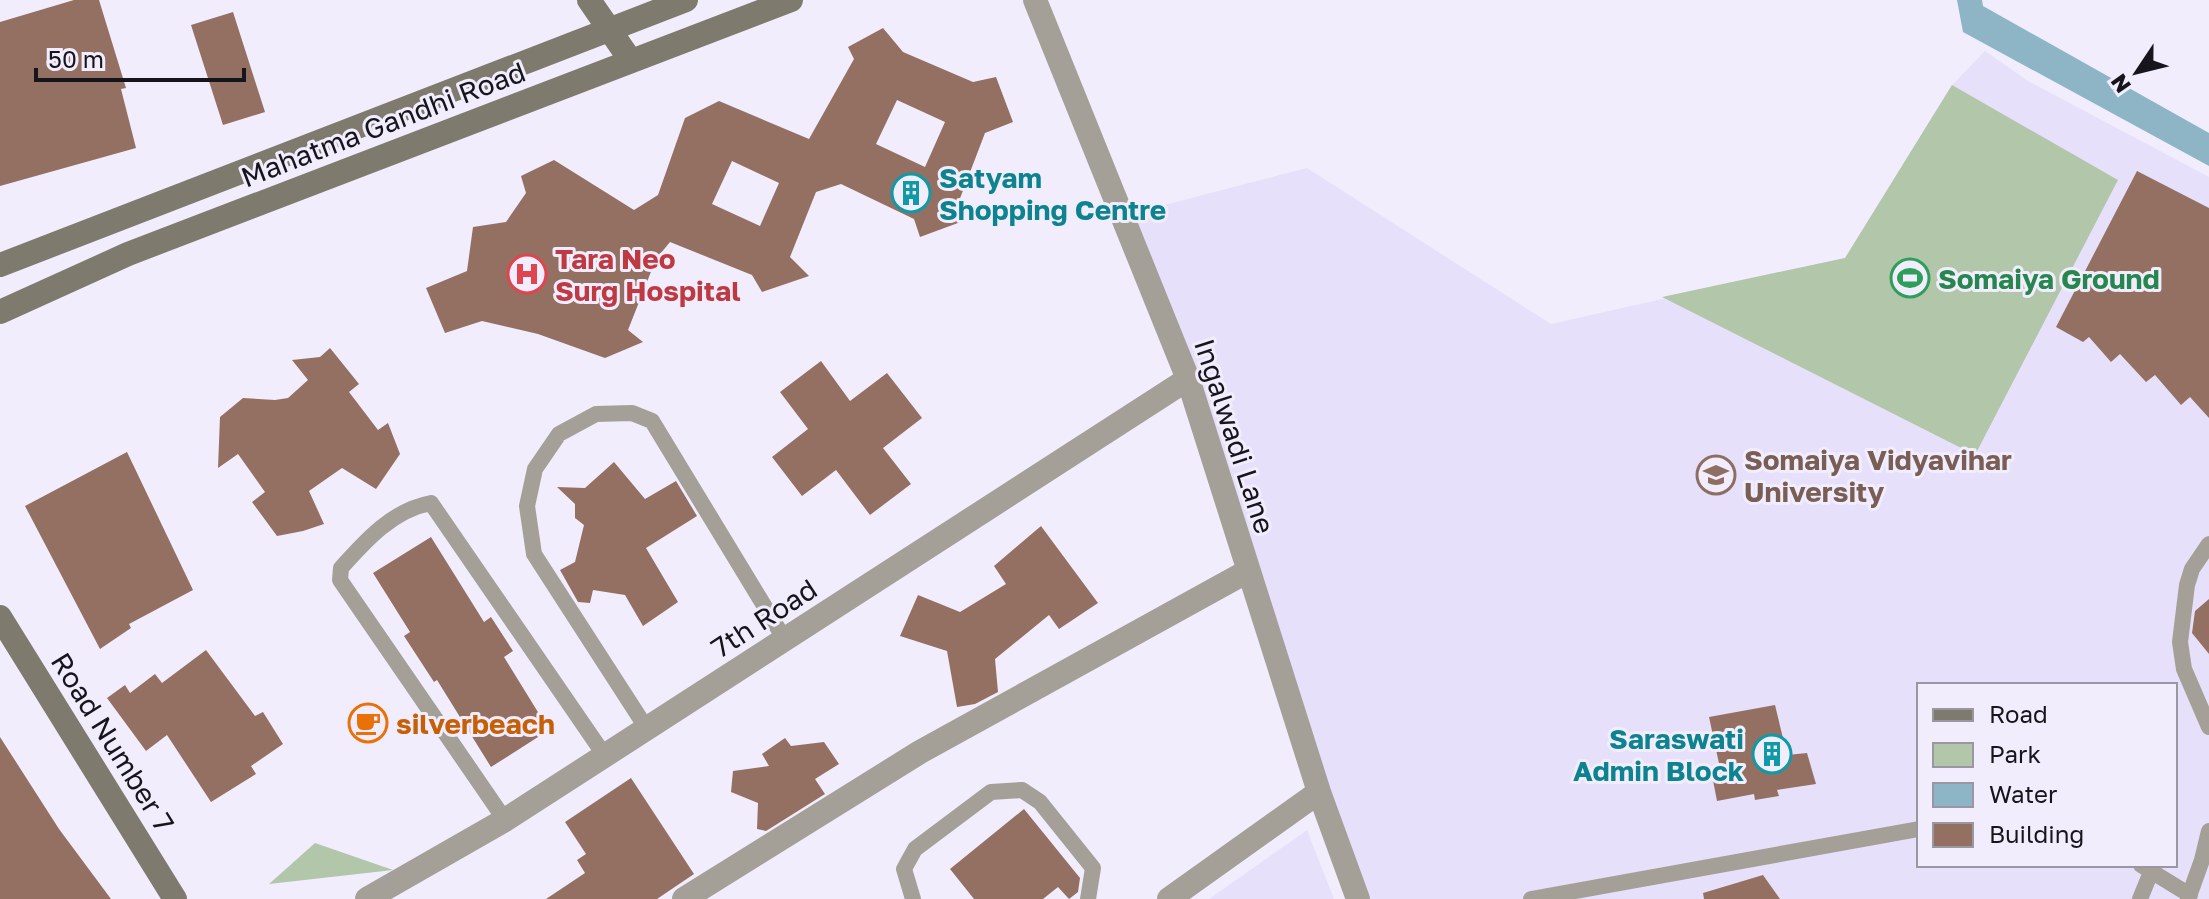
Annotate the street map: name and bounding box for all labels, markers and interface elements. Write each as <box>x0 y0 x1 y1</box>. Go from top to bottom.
scale bar <box>36 32 244 82</box>
north arrow <box>2097 32 2177 112</box>
text: 50 m <box>48 44 104 73</box>
street label: Mahatma Gandhi Road <box>236 55 530 193</box>
text: N <box>2104 69 2136 98</box>
place label: Satyam Shopping Centre <box>939 161 1166 226</box>
building icon: Satyam Shopping Centre <box>890 172 932 214</box>
place label: Tara Neo Surg Hospital <box>555 242 741 307</box>
hospital icon: Tara Neo Surg Hospital <box>506 253 548 295</box>
sports icon: Somaiya Ground <box>1889 257 1931 299</box>
place label: Somaiya Ground <box>1938 262 2160 295</box>
street label: Ingalwadi Lane <box>1188 334 1282 538</box>
place label: Somaiya Vidyavihar University <box>1744 443 2012 508</box>
school or university icon: Somaiya Vidyavihar University <box>1695 454 1737 496</box>
street label: 7th Road <box>705 572 823 664</box>
street label: Road Number 7 <box>45 646 181 838</box>
legend <box>1917 683 2177 867</box>
text: Road <box>1989 699 2048 728</box>
cafe icon: silverbeach <box>347 702 389 744</box>
place label: silverbeach <box>396 707 555 740</box>
place label: Saraswati Admin Block <box>1573 722 1744 787</box>
building icon: Saraswati Admin Block <box>1751 733 1793 775</box>
text: Park <box>1989 739 2041 768</box>
text: Water <box>1989 779 2057 808</box>
text: Building <box>1989 819 2084 848</box>

